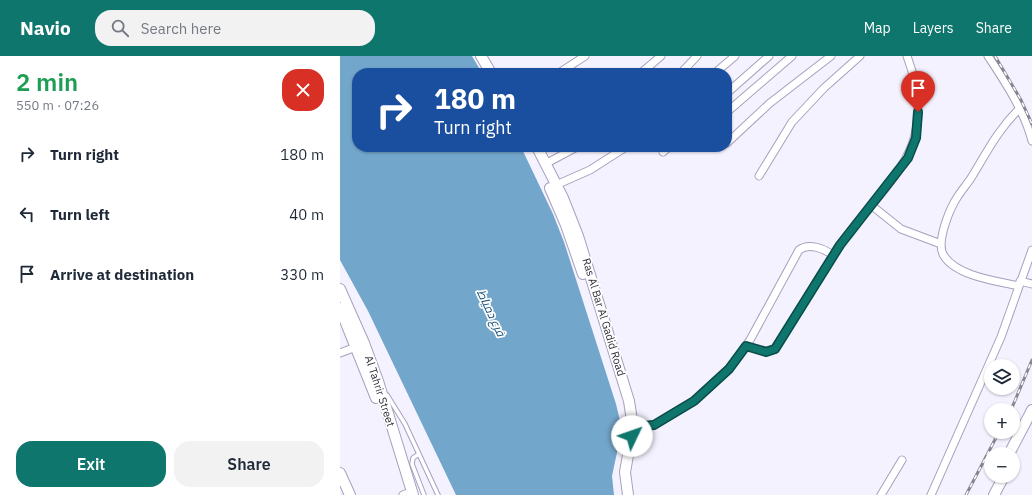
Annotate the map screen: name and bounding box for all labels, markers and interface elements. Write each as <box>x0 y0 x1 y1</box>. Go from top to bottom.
search box <box>95 10 375 46</box>
text: Navio <box>20 16 71 40</box>
icon: search <box>109 17 131 39</box>
text: Search here <box>141 19 221 38</box>
text: Map <box>864 19 891 37</box>
text: Layers <box>913 19 954 37</box>
text: Share <box>976 19 1012 37</box>
text: 2 min <box>16 66 78 98</box>
button: close <box>282 69 324 111</box>
pin <box>901 71 935 112</box>
icon: arrive <box>907 77 929 99</box>
text: 180 m <box>434 80 516 117</box>
icon: right <box>368 84 420 136</box>
text: 550 m · 07:26 <box>16 97 99 114</box>
text: Turn right <box>434 116 512 139</box>
icon: right <box>16 143 38 165</box>
text: Turn right <box>50 145 119 164</box>
text: 180 m <box>280 145 324 164</box>
icon: left <box>16 203 38 225</box>
text: Turn left <box>50 205 110 224</box>
text: 40 m <box>289 205 324 224</box>
street label: Ras Al Bar Al Gadid Road <box>579 256 629 378</box>
icon: arrive <box>16 263 38 285</box>
text: Arrive at destination <box>50 265 194 284</box>
text: 330 m <box>280 265 324 284</box>
water label: فرع دمياط <box>473 287 509 340</box>
street label: Al Tahrir Street <box>362 354 398 428</box>
map controls <box>984 359 1020 483</box>
button: layers <box>984 359 1020 395</box>
button: + <box>984 403 1020 439</box>
position arrow <box>611 415 653 457</box>
button: Exit <box>16 441 166 487</box>
button: Share <box>174 441 324 487</box>
button: − <box>984 447 1020 483</box>

